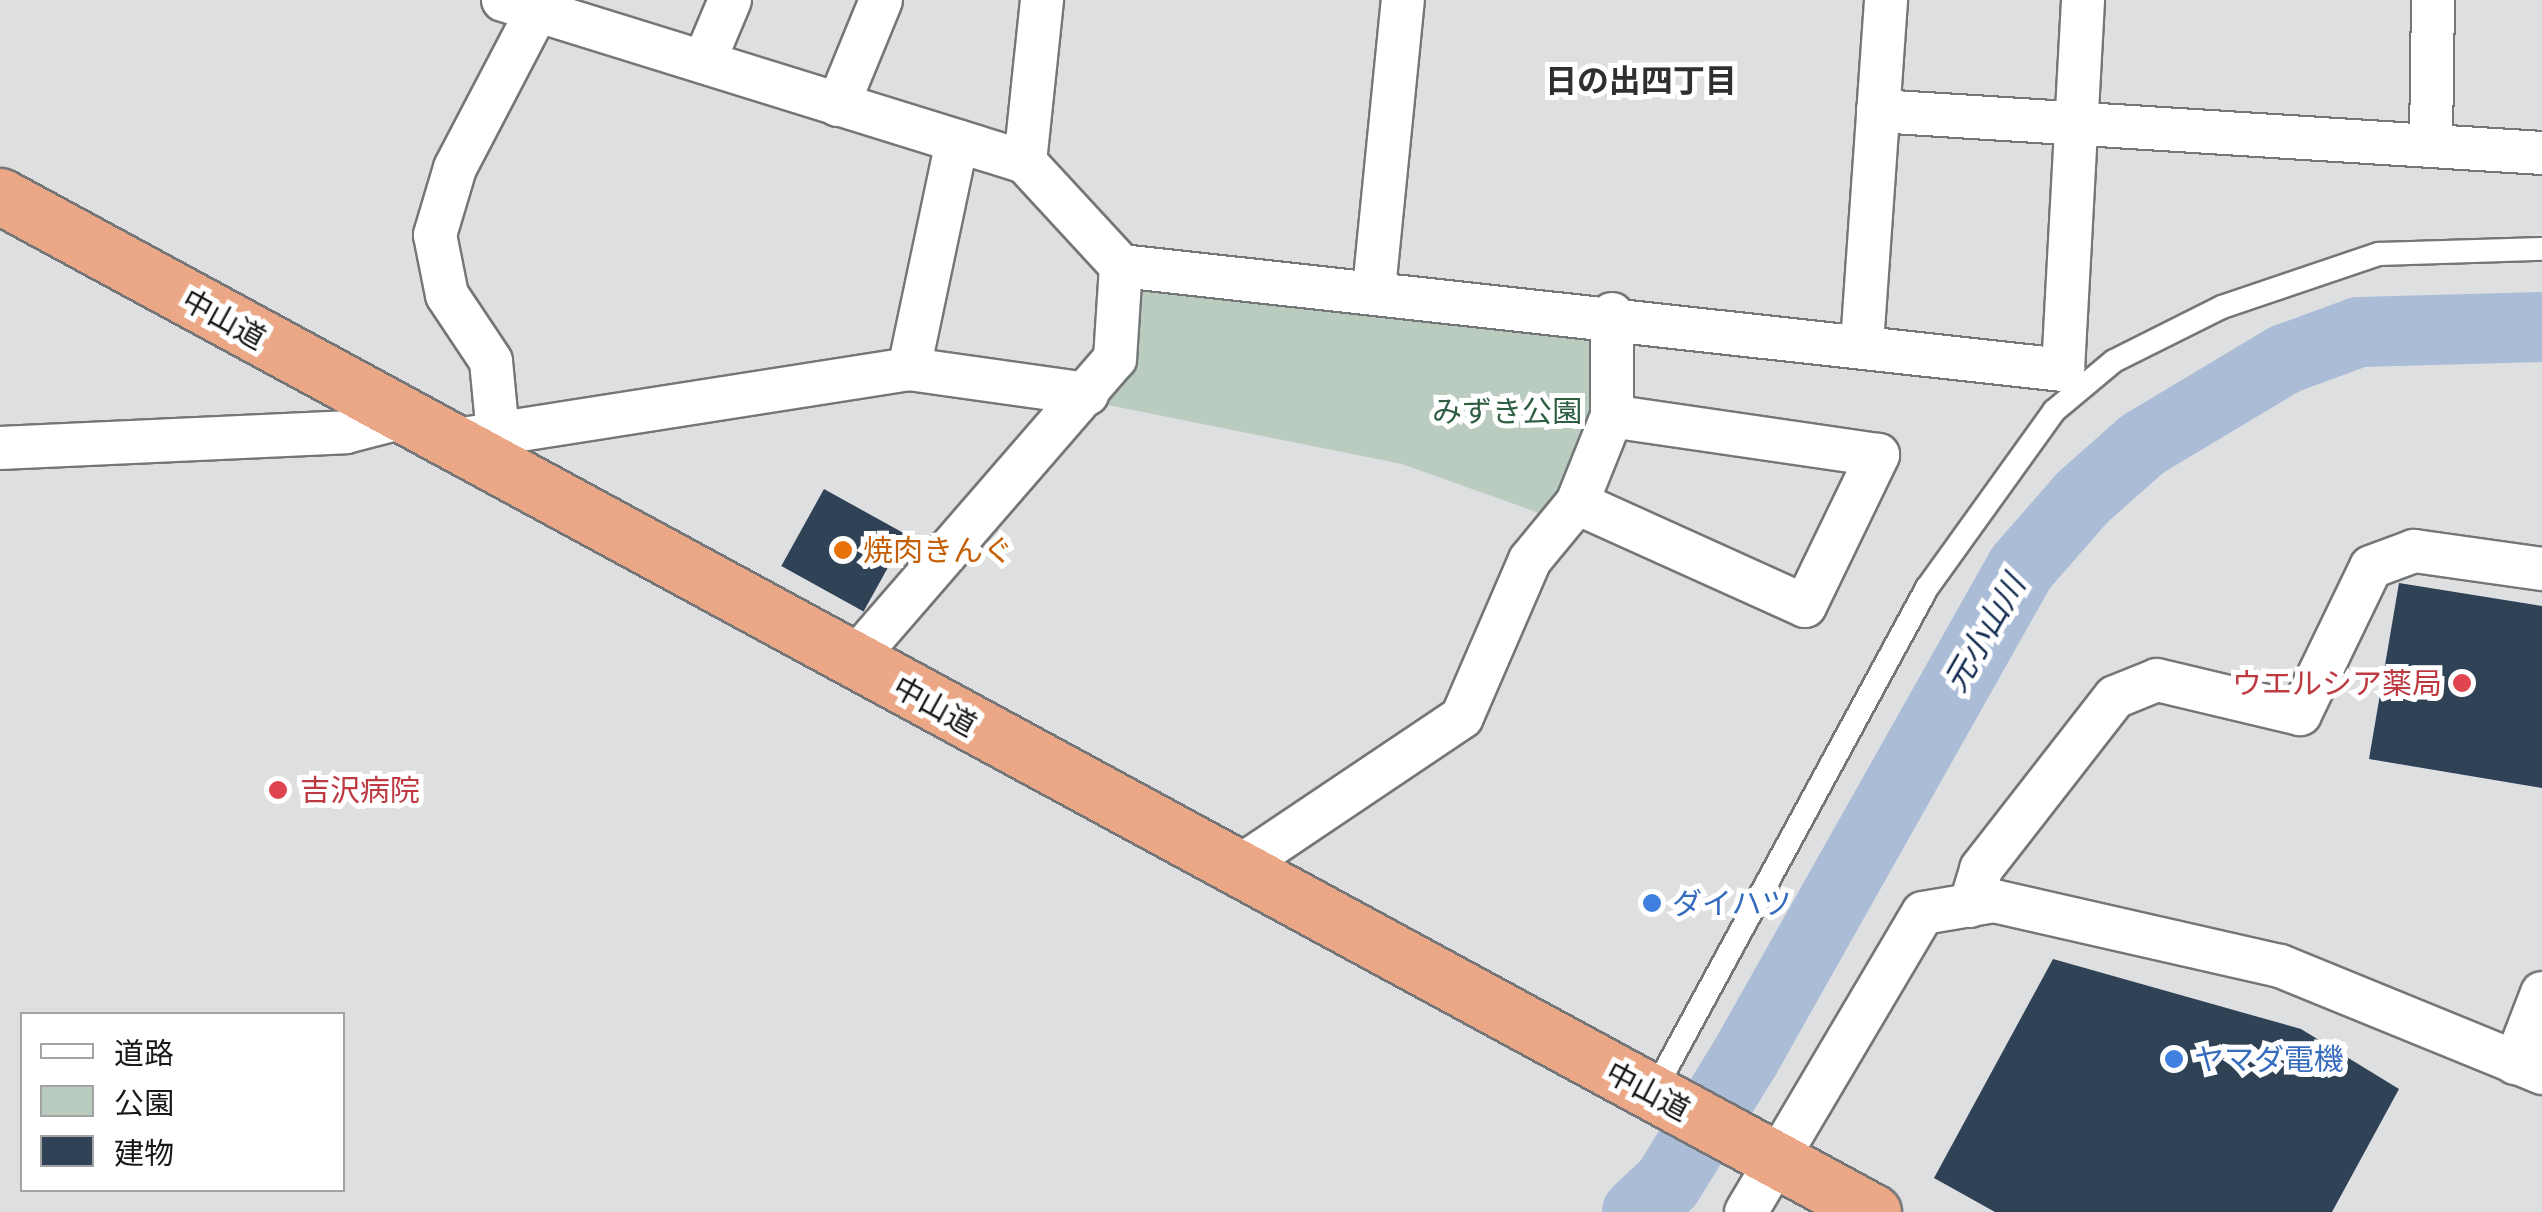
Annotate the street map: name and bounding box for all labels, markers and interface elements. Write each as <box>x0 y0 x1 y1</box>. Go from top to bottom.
district label: 日の出四丁目 <box>1545 61 1737 99</box>
street label: 中山道 <box>176 281 272 357</box>
park label: みずき公園 <box>1432 393 1582 429</box>
place label: 焼肉きんぐ <box>863 532 1013 568</box>
marker: 焼肉きんぐ <box>832 539 854 561</box>
water label: 元小山川 <box>1935 568 2033 698</box>
place label: ウエルシア薬局 <box>2232 665 2442 701</box>
street label: 中山道 <box>887 668 983 744</box>
marker: ウエルシア薬局 <box>2451 672 2473 694</box>
place label: 吉沢病院 <box>300 772 420 808</box>
marker: 吉沢病院 <box>265 777 291 803</box>
place label: ダイハツ <box>1672 885 1792 921</box>
marker: ダイハツ <box>1641 892 1663 914</box>
legend <box>20 1012 345 1192</box>
text: 道路 <box>114 1033 174 1072</box>
place label: ヤマダ電機 <box>2194 1041 2344 1077</box>
marker: ヤマダ電機 <box>2163 1048 2185 1070</box>
street label: 中山道 <box>1600 1054 1696 1128</box>
text: 公園 <box>114 1083 174 1122</box>
text: 建物 <box>114 1133 174 1172</box>

